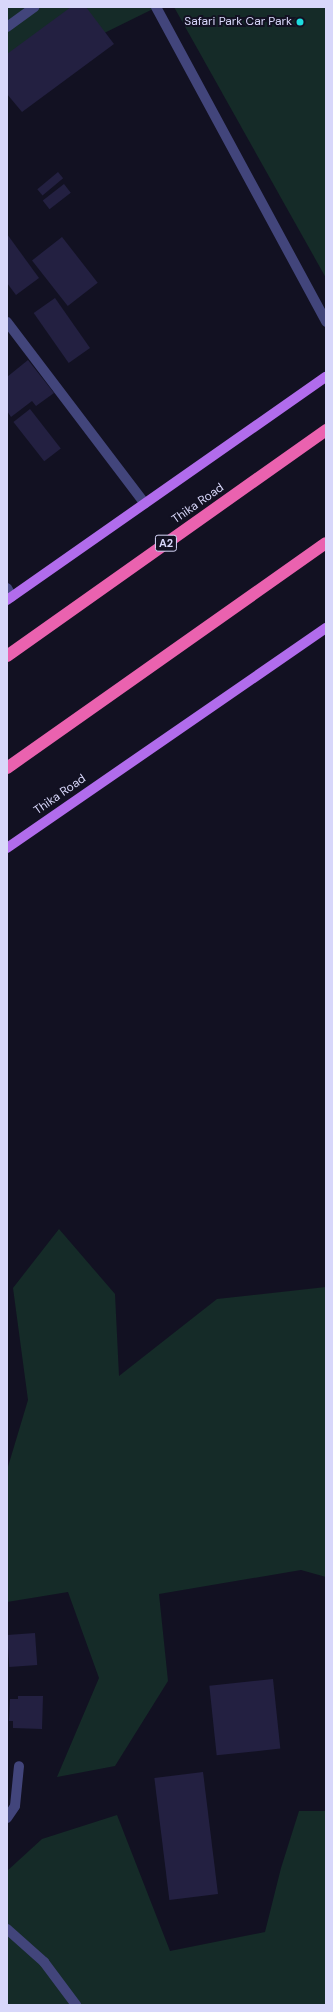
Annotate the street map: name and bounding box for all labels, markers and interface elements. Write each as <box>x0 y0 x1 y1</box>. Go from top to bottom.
place label: Safari Park Car Park <box>184 15 292 29</box>
marker: Safari Park Car Park <box>295 17 305 27</box>
street label: Thika Road <box>169 481 227 527</box>
road number: A2 <box>154 534 178 552</box>
street label: Thika Road <box>31 772 89 818</box>

